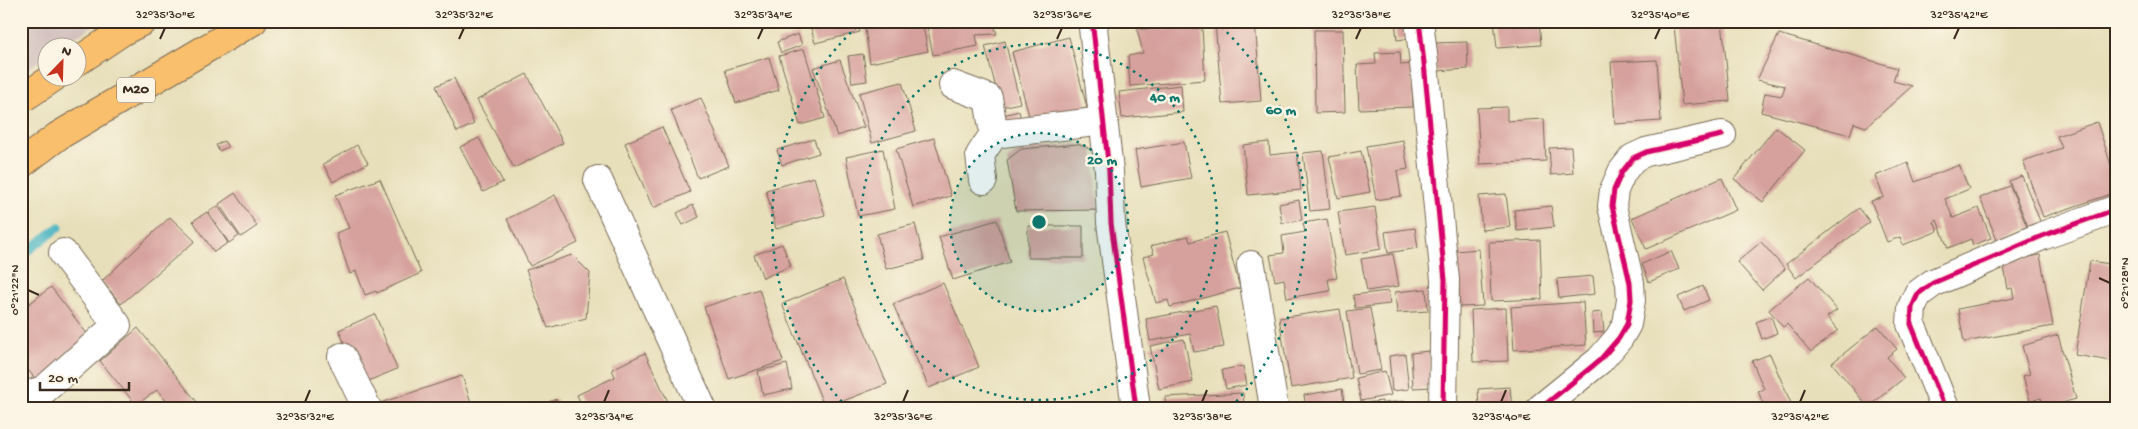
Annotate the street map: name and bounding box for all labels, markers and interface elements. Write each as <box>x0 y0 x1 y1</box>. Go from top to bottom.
text: 32°35'30"E <box>135 9 195 23</box>
text: 32°35'32"E <box>434 9 493 23</box>
text: 32°35'34"E <box>733 9 792 23</box>
text: 32°35'36"E <box>1032 9 1091 23</box>
text: 32°35'38"E <box>1331 9 1391 23</box>
text: 32°35'40"E <box>1630 9 1690 23</box>
text: 32°35'42"E <box>1929 9 1988 23</box>
north arrow <box>38 38 88 88</box>
text: N <box>59 43 74 62</box>
road number: M20 <box>117 78 155 102</box>
text: 40 m <box>1149 89 1180 107</box>
text: 60 m <box>1266 102 1297 120</box>
text: 20 m <box>1087 152 1117 170</box>
centre of rings <box>1030 213 1048 231</box>
text: 0°21'28"N <box>2119 257 2133 309</box>
text: 0°21'22"N <box>9 265 23 315</box>
scale bar <box>40 359 129 391</box>
text: 20 m <box>48 370 78 388</box>
text: 32°35'32"E <box>275 411 334 425</box>
text: 32°35'34"E <box>574 411 633 425</box>
text: 32°35'36"E <box>873 411 932 425</box>
text: 32°35'38"E <box>1172 411 1232 425</box>
text: 32°35'40"E <box>1471 411 1531 425</box>
text: 32°35'42"E <box>1770 411 1829 425</box>

